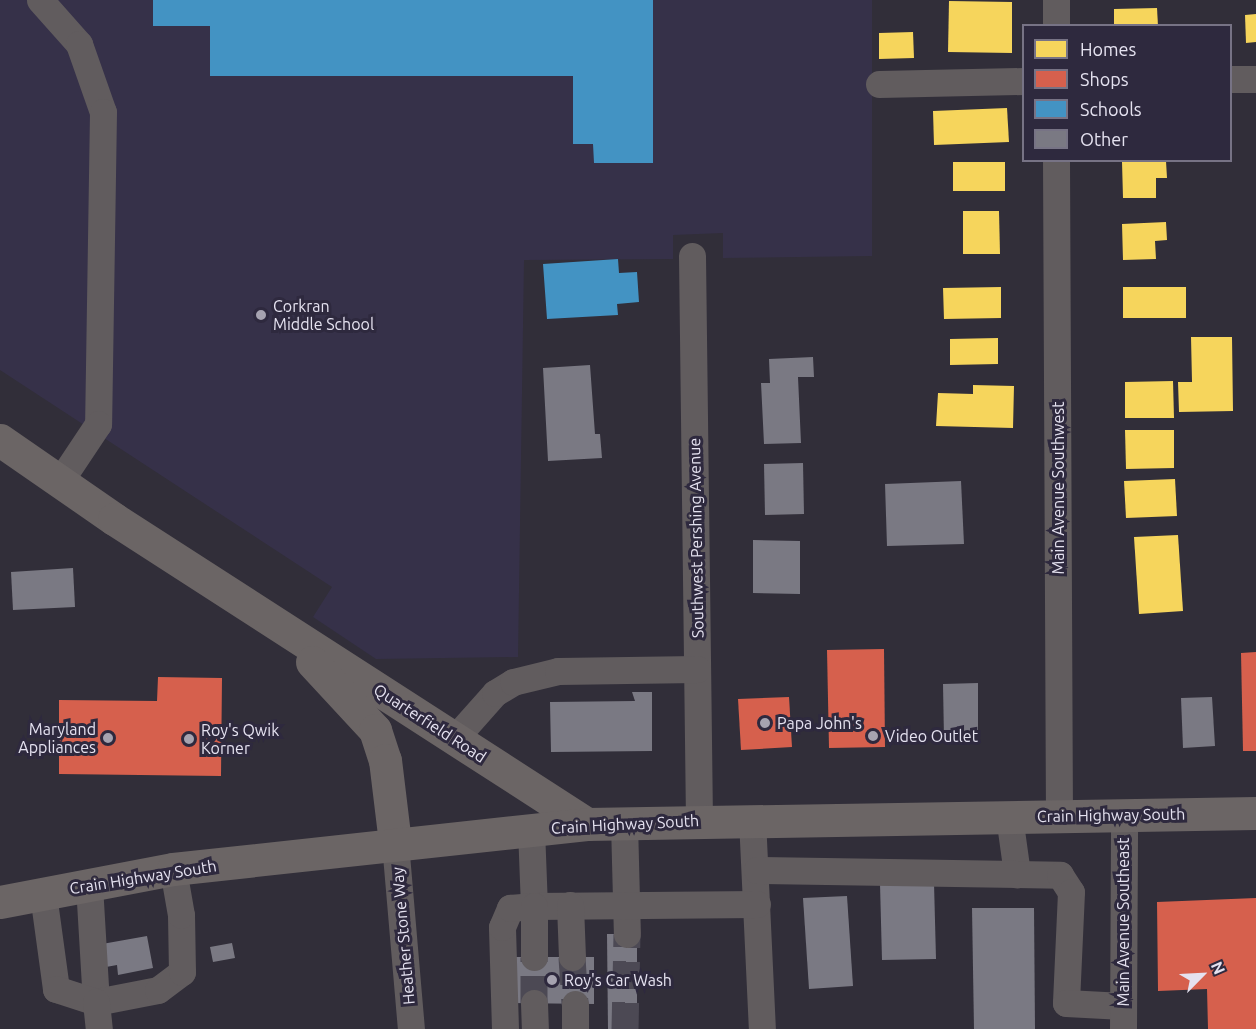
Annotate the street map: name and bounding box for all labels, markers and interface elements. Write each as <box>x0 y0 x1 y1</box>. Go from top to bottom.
legend <box>1022 24 1232 162</box>
text: Homes <box>1080 39 1136 59</box>
text: Shops <box>1080 69 1129 89</box>
text: Schools <box>1080 99 1142 119</box>
text: Other <box>1080 129 1128 149</box>
place label: Corkran Middle School <box>273 296 374 334</box>
marker: Corkran Middle School <box>254 308 268 322</box>
street label: Main Avenue Southwest <box>1048 401 1068 575</box>
street label: Southwest Pershing Avenue <box>685 438 707 638</box>
street label: Quarterfield Road <box>370 680 490 766</box>
place label: Papa John's <box>777 713 862 733</box>
marker: Papa John's <box>758 716 772 730</box>
place label: Maryland Appliances <box>18 719 96 757</box>
place label: Roy's Qwik Korner <box>201 720 279 758</box>
place label: Video Outlet <box>885 726 978 746</box>
marker: Video Outlet <box>866 729 880 743</box>
marker: Maryland Appliances <box>101 731 115 745</box>
marker: Roy's Qwik Korner <box>182 732 196 746</box>
street label: Crain Highway South <box>1037 804 1185 826</box>
street label: Crain Highway South <box>550 811 700 837</box>
street label: Main Avenue Southeast <box>1113 838 1133 1006</box>
street label: Crain Highway South <box>68 856 218 898</box>
street label: Heather Stone Way <box>387 866 419 1006</box>
north arrow <box>1172 945 1232 1005</box>
text: N <box>1208 959 1229 977</box>
place label: Roy's Car Wash <box>564 970 672 990</box>
marker: Roy's Car Wash <box>545 973 559 987</box>

